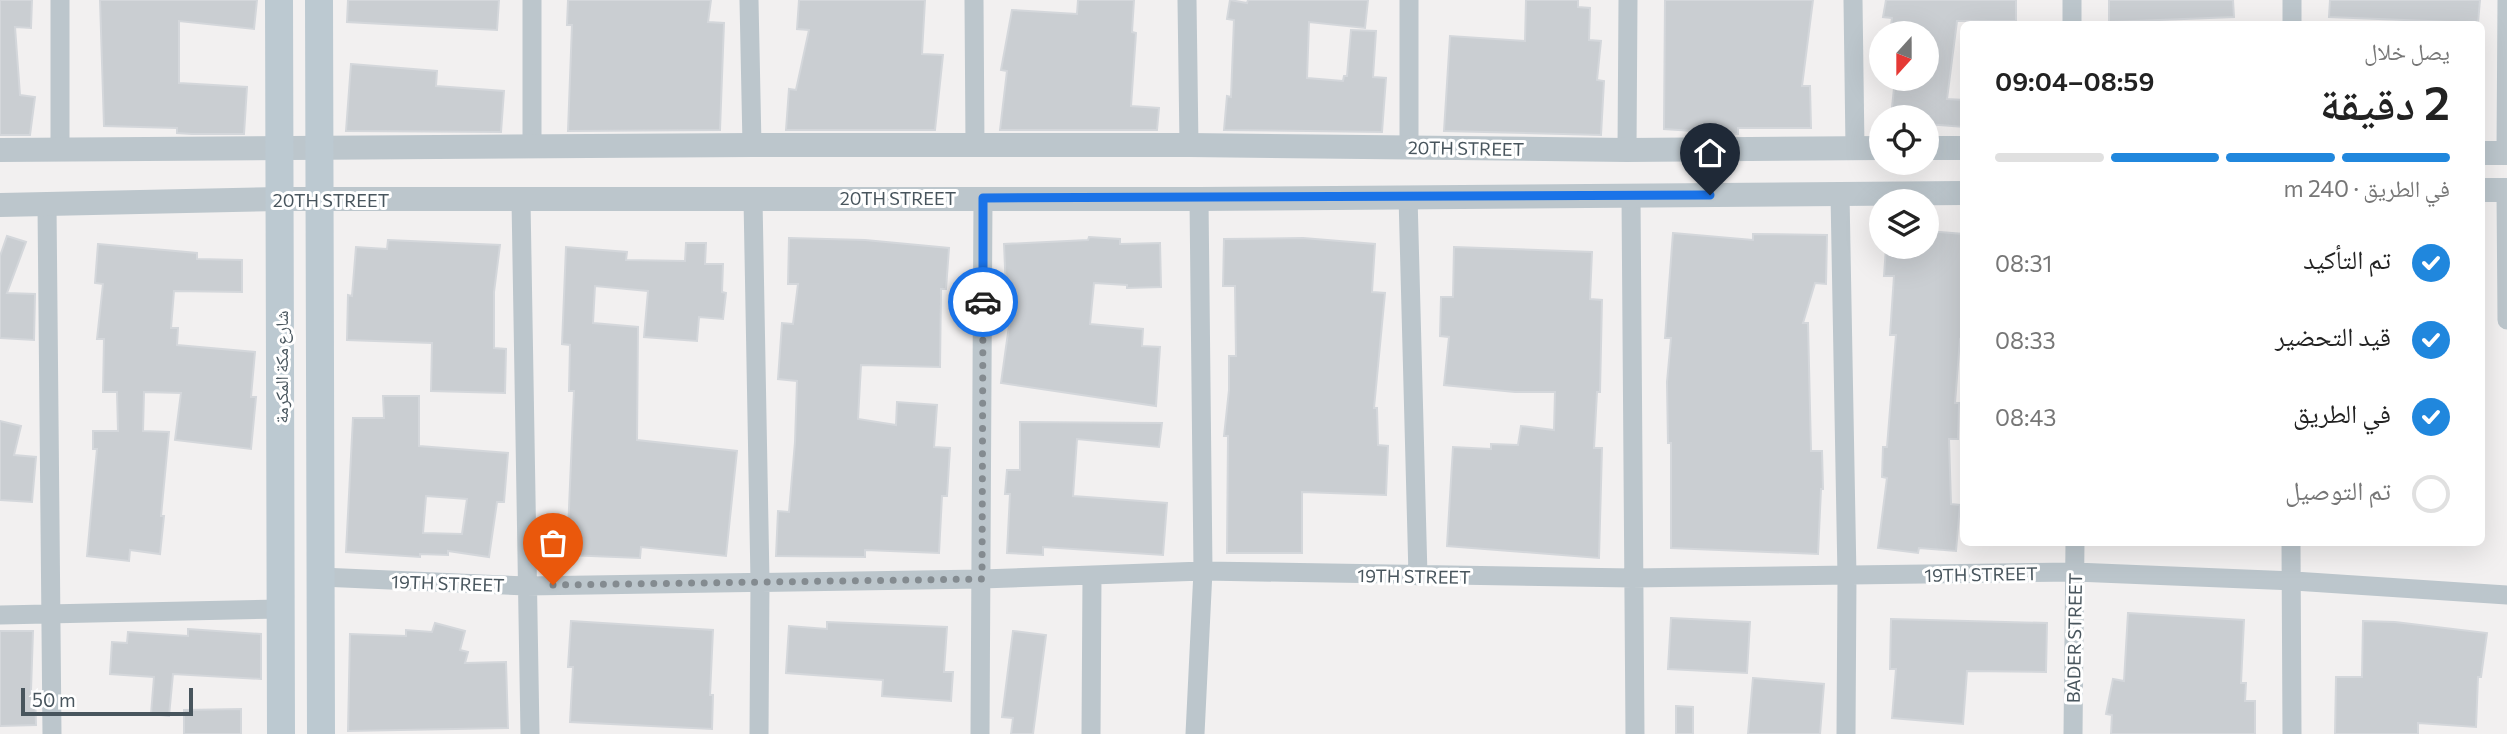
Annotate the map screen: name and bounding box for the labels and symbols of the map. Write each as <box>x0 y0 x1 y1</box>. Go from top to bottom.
north arrow <box>1869 21 1939 91</box>
pin <box>1680 123 1740 195</box>
street label: 20TH STREET <box>1408 136 1524 160</box>
street label: 20TH STREET <box>840 187 956 209</box>
street label: 20TH STREET <box>273 189 389 211</box>
courier <box>948 267 1018 337</box>
street label: شارع مكة المكرمة <box>270 310 293 424</box>
pin <box>523 513 583 585</box>
street label: 19TH STREET <box>1924 562 2038 586</box>
street label: 19TH STREET <box>1357 564 1471 588</box>
street label: 19TH STREET <box>391 570 505 596</box>
street label: BADER STREET <box>2062 573 2086 703</box>
scale bar <box>21 685 192 717</box>

